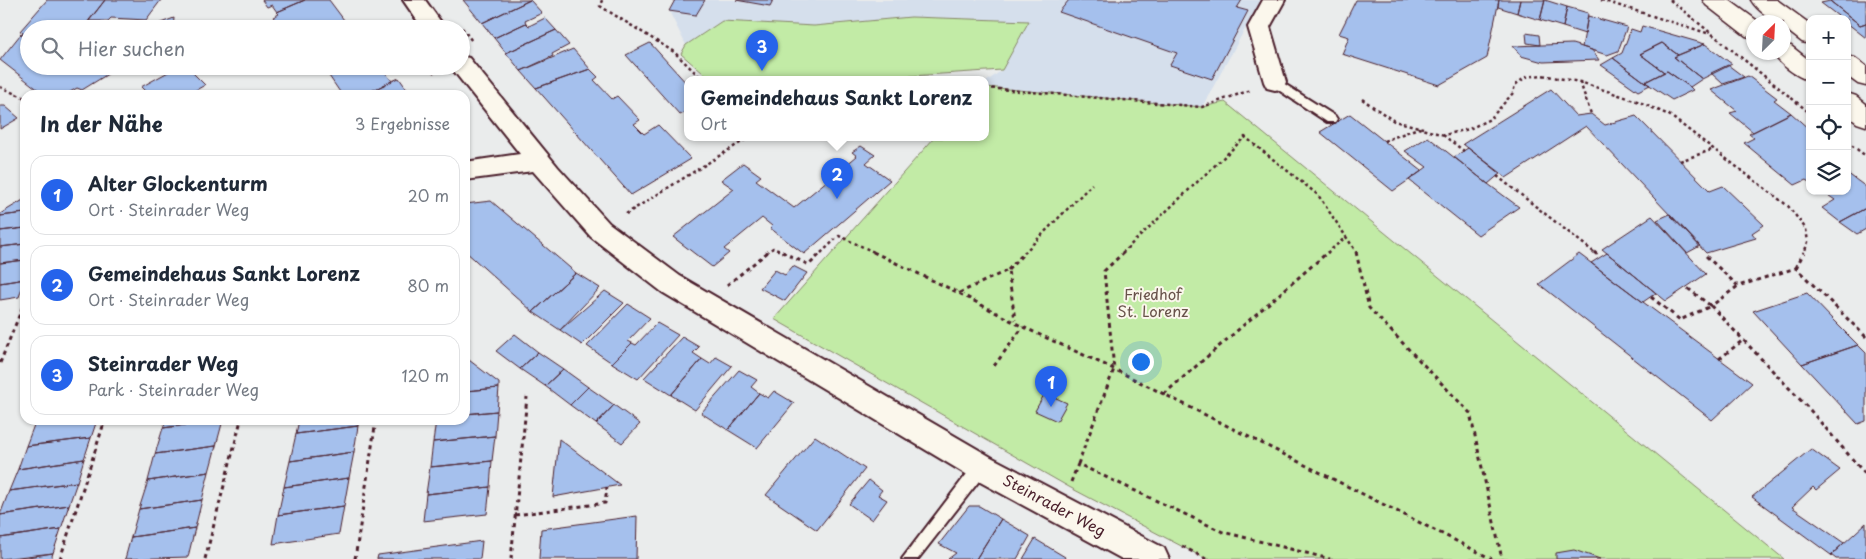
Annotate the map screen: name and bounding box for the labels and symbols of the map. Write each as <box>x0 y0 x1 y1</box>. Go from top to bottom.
north arrow <box>1746 15 1791 60</box>
pin: 3 <box>746 30 778 71</box>
pin: 2 <box>821 158 853 199</box>
park label: Friedhof St. Lorenz <box>1118 282 1188 322</box>
your location <box>1128 349 1154 375</box>
pin: 1 <box>1035 366 1067 407</box>
street label: Steinrader Weg <box>999 468 1110 541</box>

